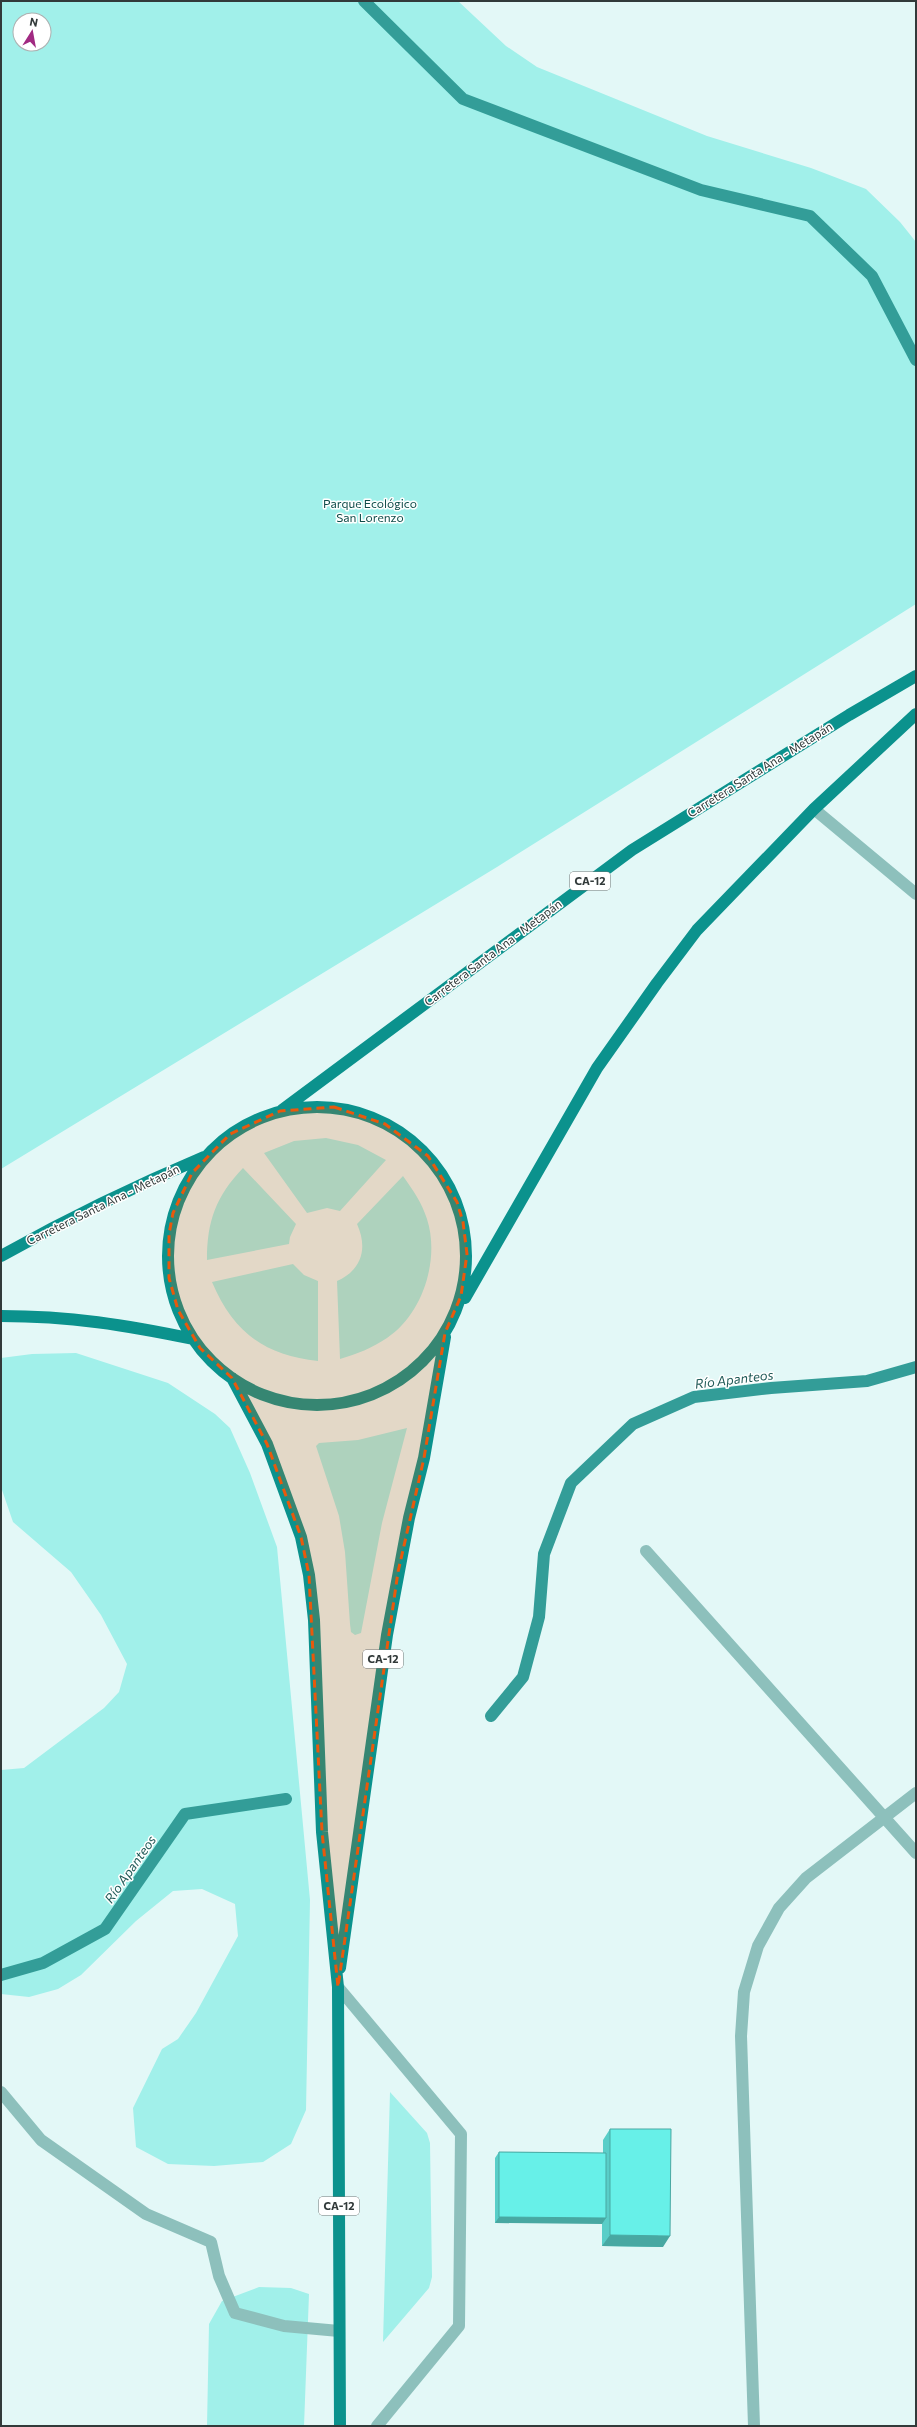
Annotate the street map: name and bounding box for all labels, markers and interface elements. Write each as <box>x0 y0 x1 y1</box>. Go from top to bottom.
north arrow <box>12 12 52 52</box>
text: N <box>29 15 39 29</box>
park label: Parque Ecológico San Lorenzo <box>323 496 417 524</box>
street label: Carretera Santa Ana - Metapán <box>684 719 835 820</box>
road number: CA-12 <box>570 872 610 890</box>
street label: Carretera Santa Ana - Metapán <box>421 896 564 1008</box>
street label: Carretera Santa Ana - Metapán <box>24 1161 181 1247</box>
water label: Río Apanteos <box>694 1366 774 1392</box>
road number: CA-12 <box>363 1650 403 1668</box>
water label: Río Apanteos <box>101 1832 159 1906</box>
road number: CA-12 <box>319 2197 359 2215</box>

